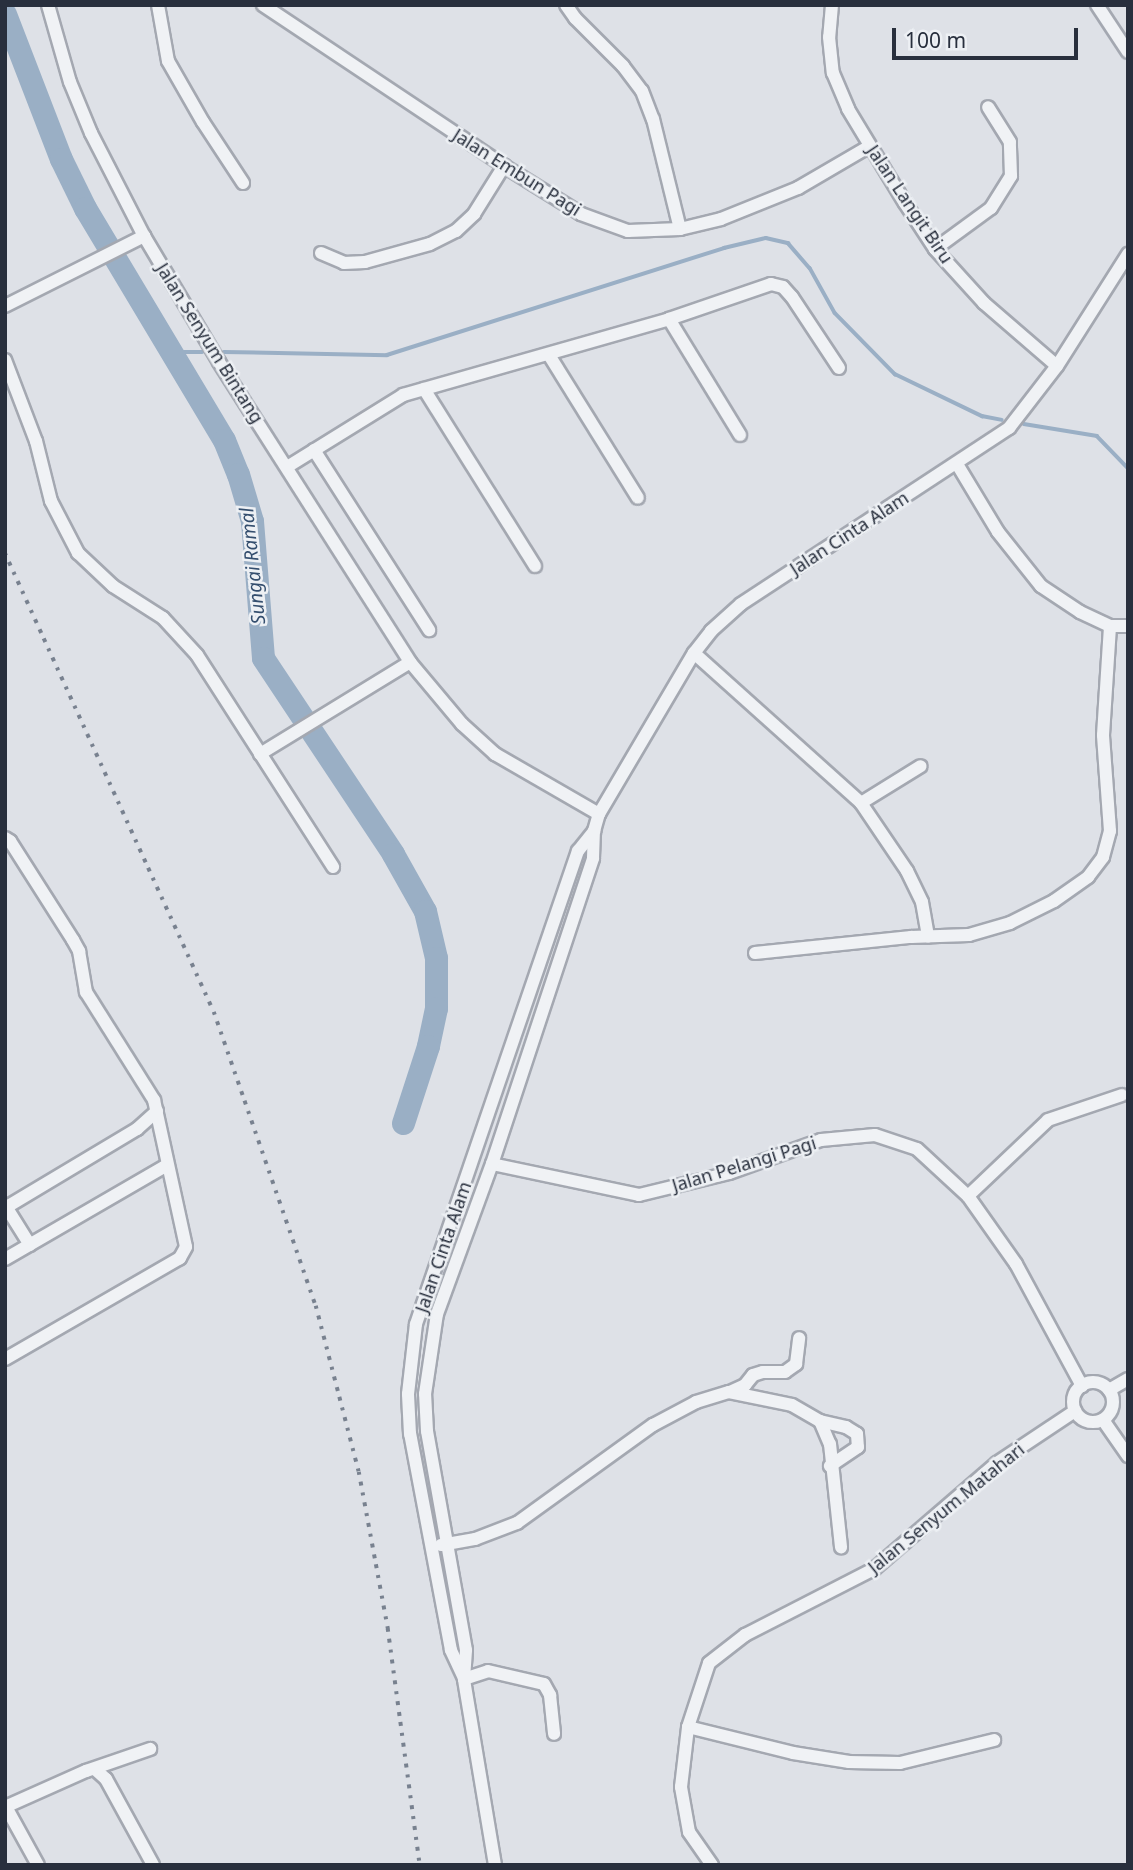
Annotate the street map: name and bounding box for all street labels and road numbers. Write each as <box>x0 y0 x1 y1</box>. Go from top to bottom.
street label: Jalan Embun Pagi <box>449 124 585 220</box>
street label: Jalan Langit Biru <box>862 141 958 267</box>
street label: Jalan Senyum Bintang <box>152 259 268 427</box>
street label: Jalan Cinta Alam <box>786 487 912 579</box>
street label: Jalan Pelangi Pagi <box>669 1132 819 1196</box>
street label: Jalan Cinta Alam <box>410 1179 476 1315</box>
street label: Jalan Senyum Matahari <box>863 1438 1029 1578</box>

